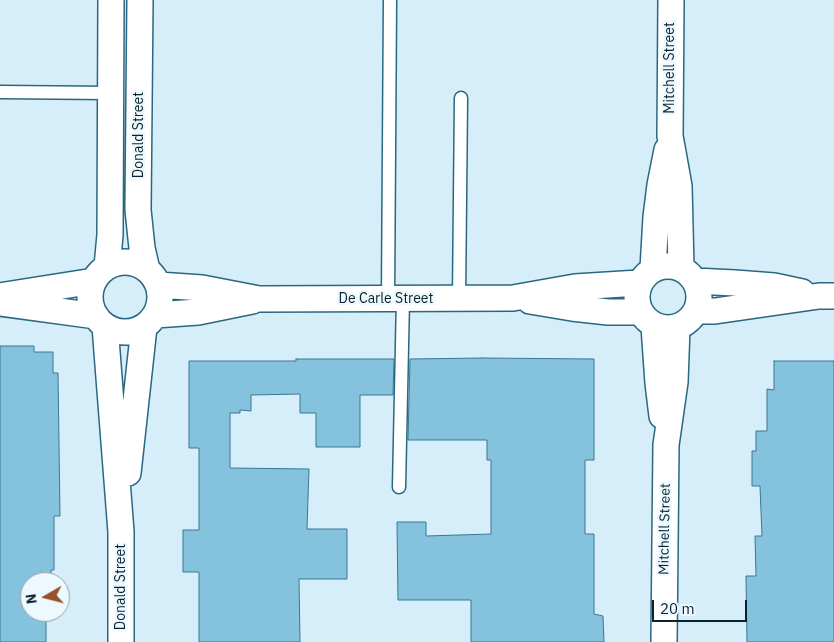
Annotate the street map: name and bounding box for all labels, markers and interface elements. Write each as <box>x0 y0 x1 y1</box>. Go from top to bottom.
street label: Mitchell Street <box>662 22 678 114</box>
street label: Donald Street <box>131 92 147 178</box>
street label: De Carle Street <box>339 291 433 307</box>
street label: Mitchell Street <box>656 483 674 575</box>
street label: Donald Street <box>113 544 129 630</box>
north arrow <box>20 572 70 622</box>
scale bar <box>654 590 749 622</box>
text: N <box>22 593 41 605</box>
text: 20 m <box>660 599 695 618</box>

